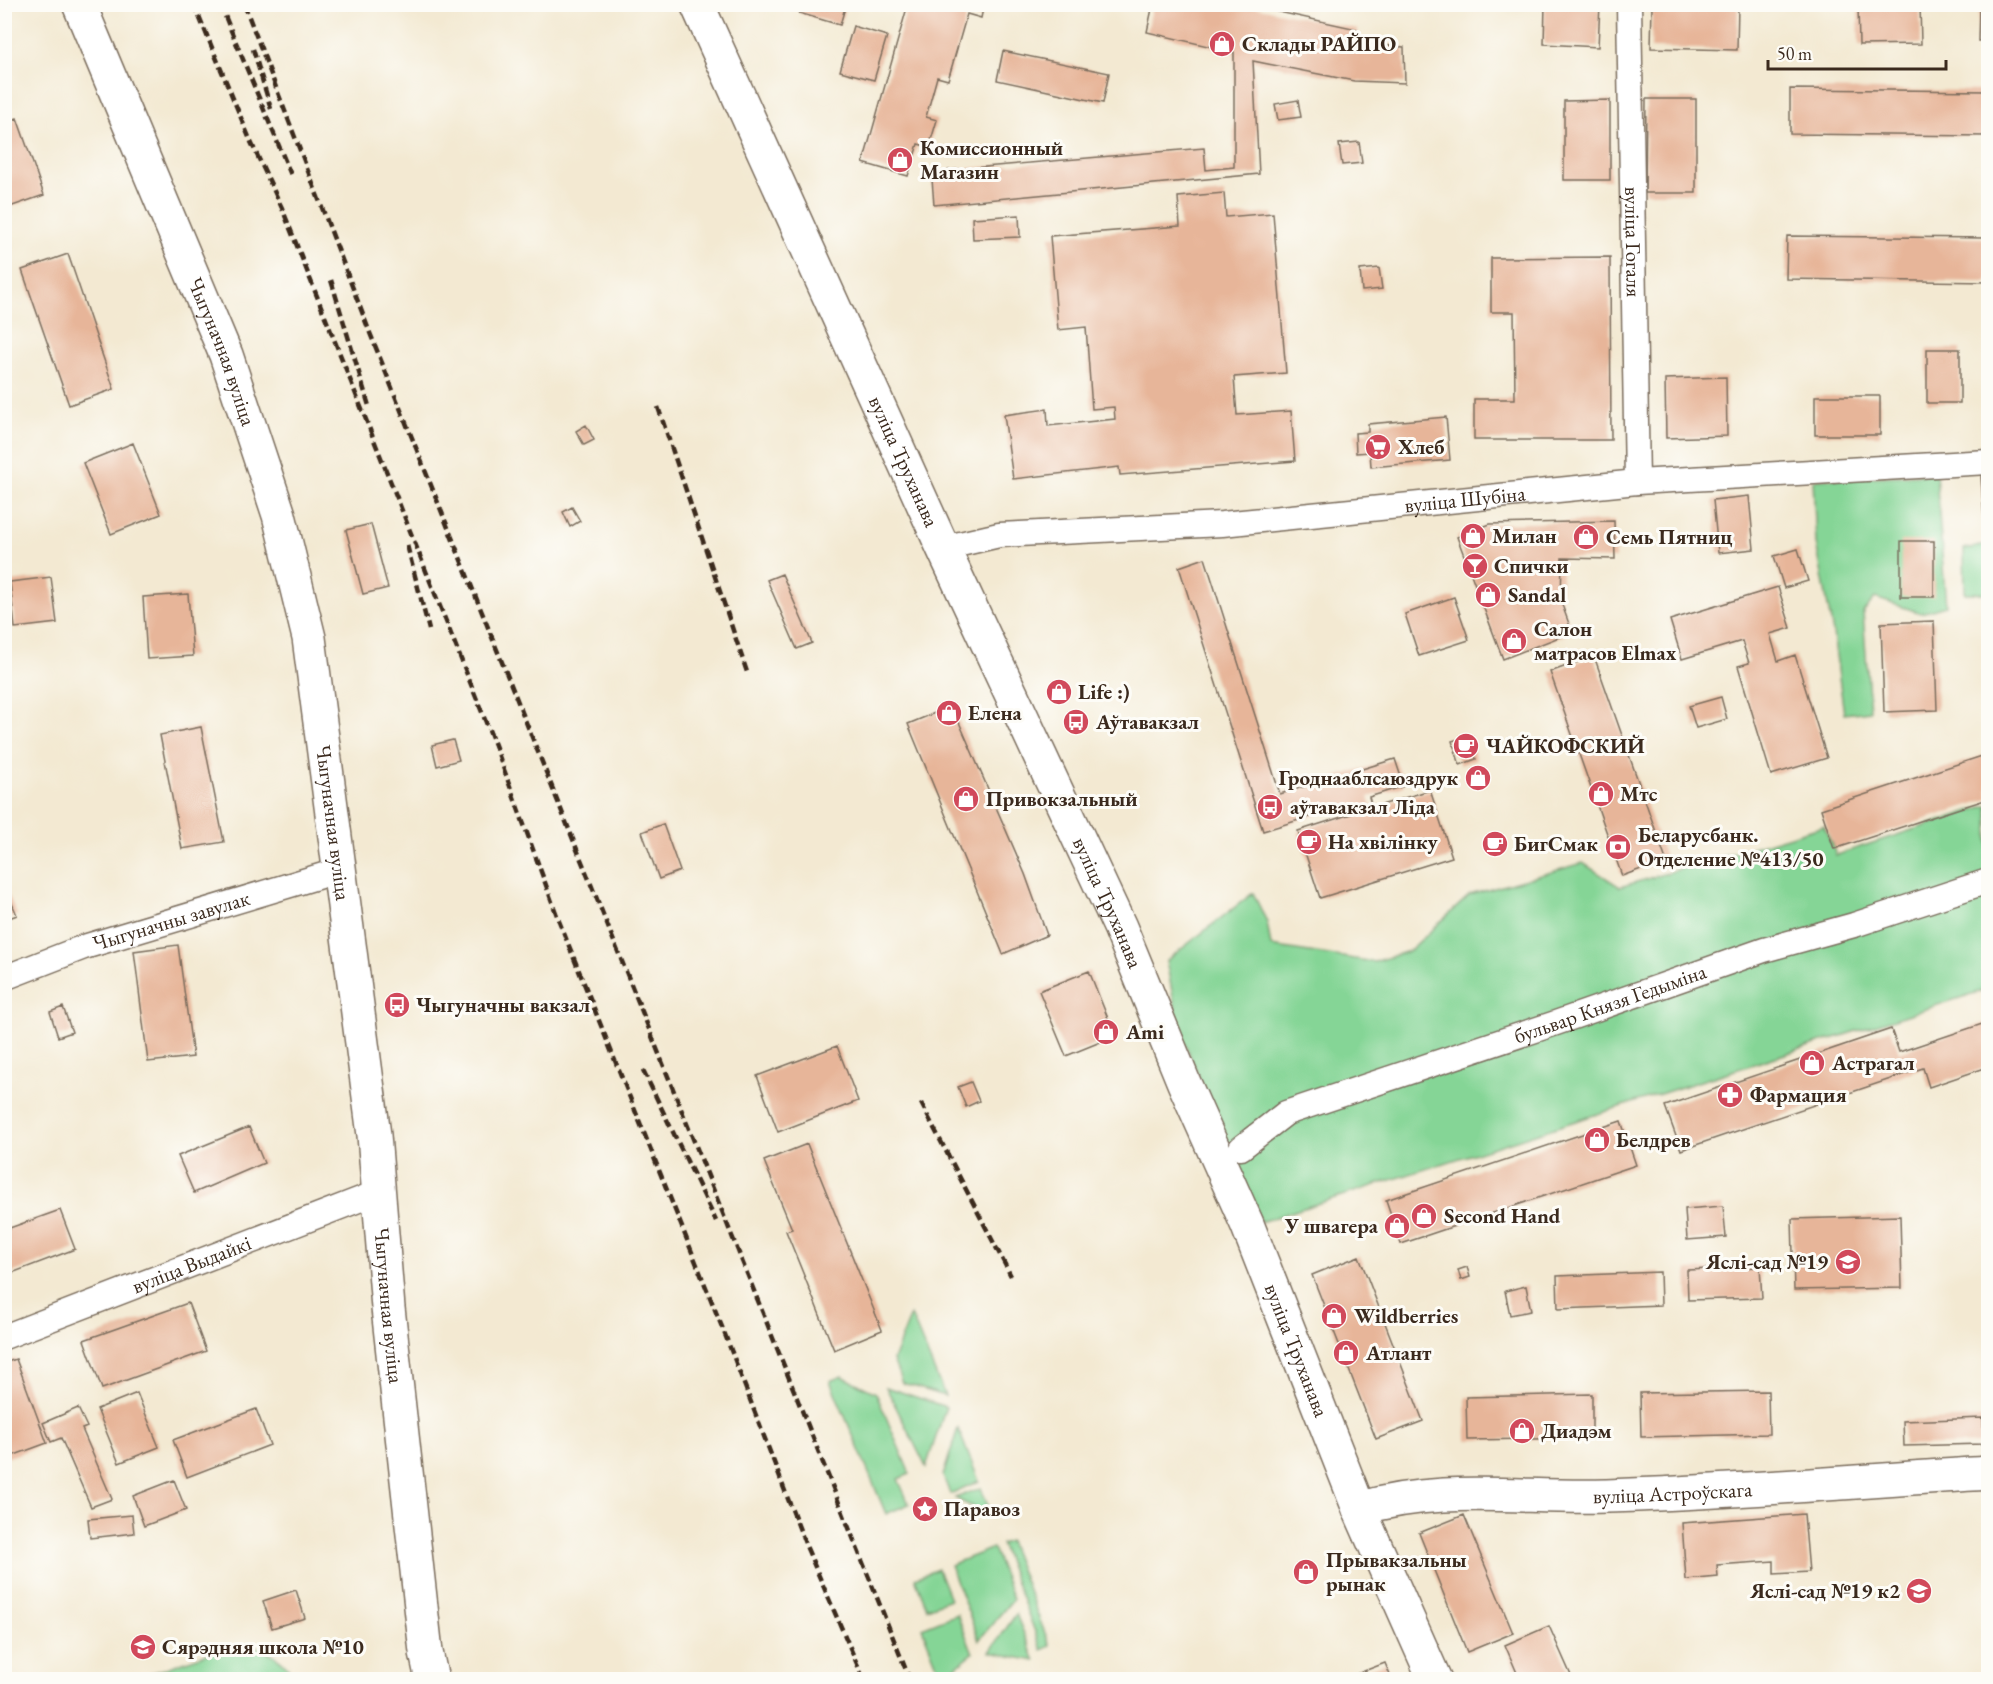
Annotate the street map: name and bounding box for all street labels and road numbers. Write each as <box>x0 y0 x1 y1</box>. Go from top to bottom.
street label: вуліца Гогаля <box>1619 186 1648 297</box>
street label: Чыгуначная вуліца <box>182 273 263 430</box>
street label: вуліца Труханава <box>863 391 946 532</box>
street label: вуліца Шубіна <box>1403 479 1527 518</box>
street label: Чыгуначная вуліца <box>310 743 357 903</box>
street label: вуліца Труханава <box>1067 832 1150 973</box>
street label: Чыгуначны завулак <box>90 884 253 957</box>
street label: бульвар Князя Гедыміна <box>1510 957 1710 1049</box>
street label: Чыгуначная вуліца <box>369 1226 410 1385</box>
street label: вуліца Выдайкі <box>128 1229 255 1299</box>
street label: вуліца Труханава <box>1259 1279 1336 1421</box>
street label: вуліца Астроўскага <box>1593 1475 1754 1509</box>

